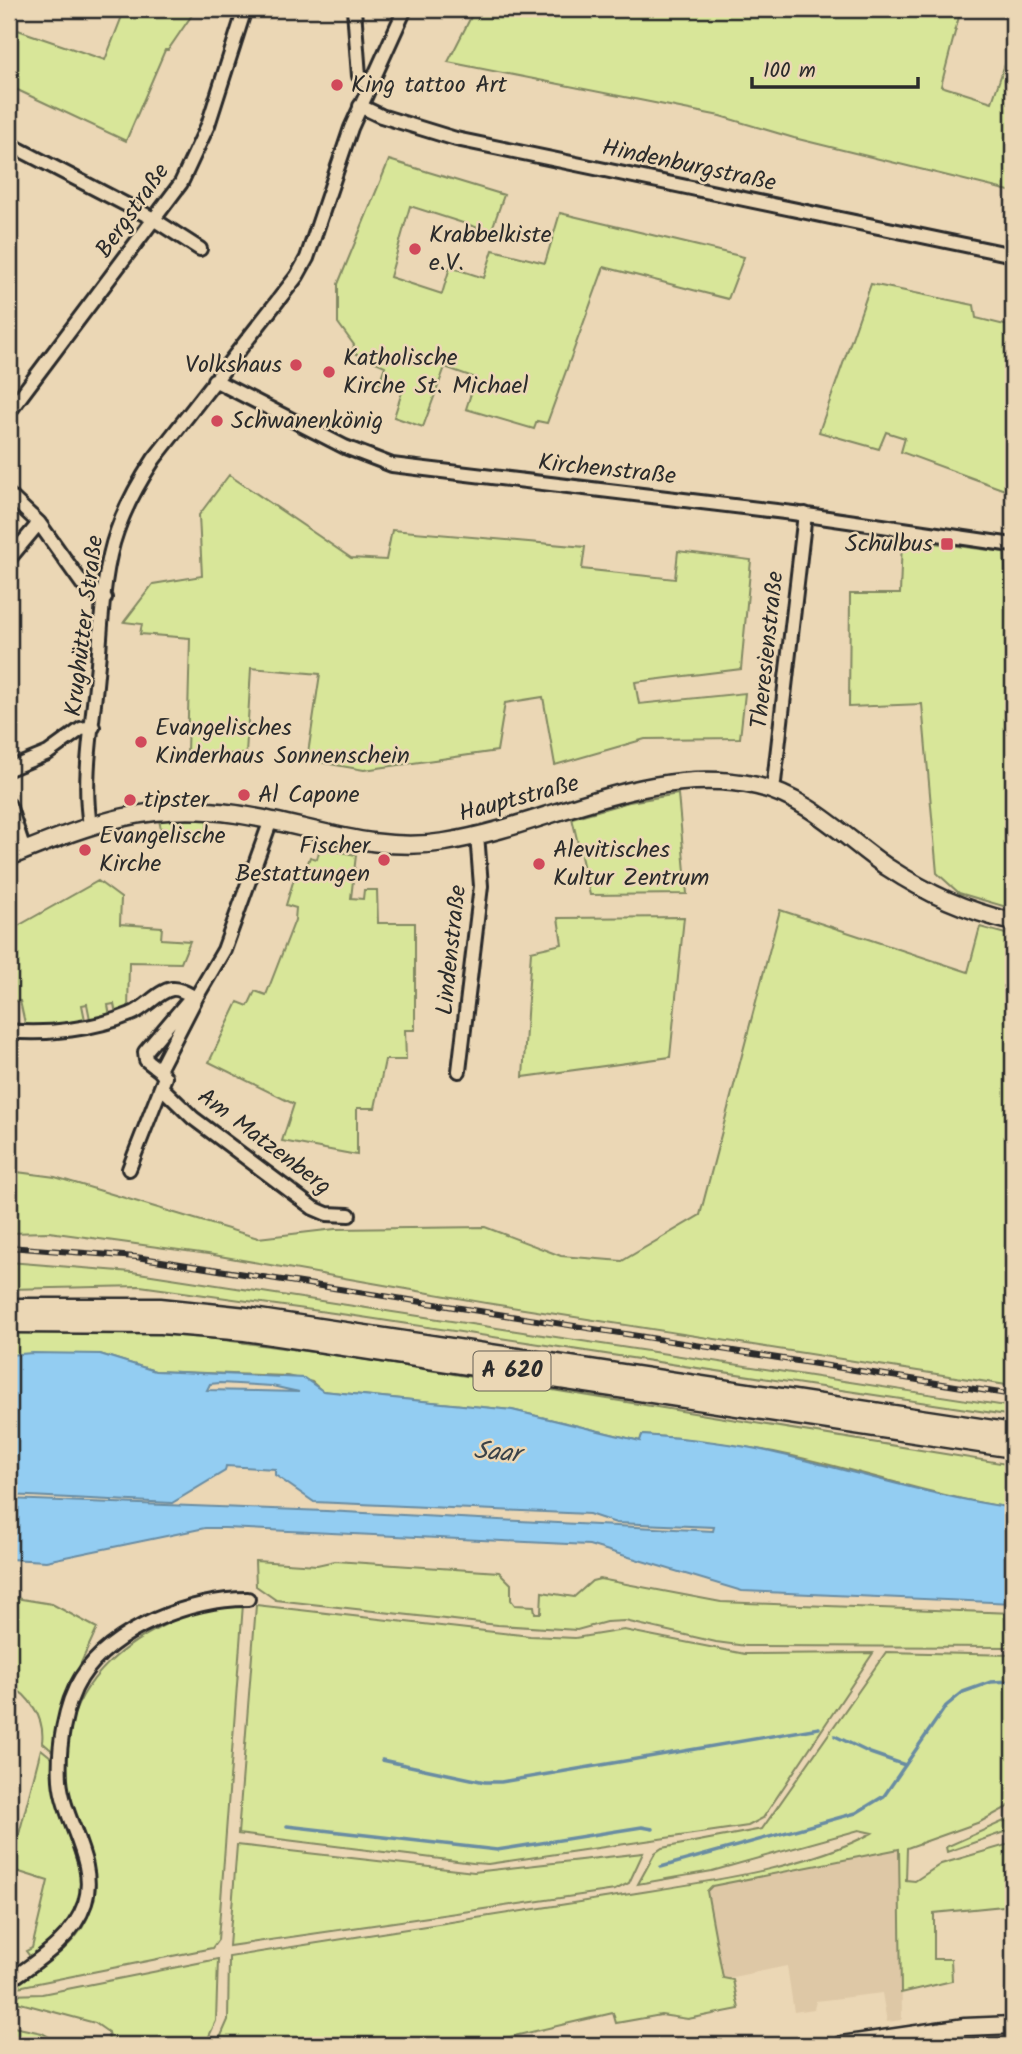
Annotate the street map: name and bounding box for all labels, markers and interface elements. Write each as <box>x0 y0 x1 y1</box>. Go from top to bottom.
scale bar <box>752 46 919 90</box>
text: 100 m <box>763 55 816 88</box>
place label: King tattoo Art <box>351 66 508 105</box>
marker: King tattoo Art <box>329 77 345 93</box>
street label: Hindenburgstraße <box>598 129 780 204</box>
street label: Bergstraße <box>86 155 180 267</box>
place label: Krabbelkiste e.V. <box>429 216 552 283</box>
marker: Krabbelkiste e.V. <box>407 241 423 257</box>
place label: Katholische Kirche St. Michael <box>343 339 528 406</box>
place label: Volkshaus <box>185 346 282 385</box>
marker: Volkshaus <box>288 357 304 373</box>
marker: Katholische Kirche St. Michael <box>321 364 337 380</box>
place label: Schwanenkönig <box>231 402 383 441</box>
marker: Schwanenkönig <box>209 413 225 429</box>
street label: Kirchenstraße <box>536 443 678 497</box>
place label: Schulbus <box>845 525 933 564</box>
street label: Krughütter Straße <box>55 533 115 719</box>
marker: Schulbus <box>939 536 955 552</box>
street label: Theresienstraße <box>740 569 796 731</box>
place label: Evangelisches Kinderhaus Sonnenschein <box>155 709 410 776</box>
marker: Evangelisches Kinderhaus Sonnenschein <box>133 734 149 750</box>
street label: Hauptstraße <box>454 764 584 834</box>
place label: Al Capone <box>258 776 360 815</box>
place label: tipster <box>144 781 211 820</box>
marker: Al Capone <box>236 787 252 803</box>
marker: tipster <box>122 792 138 808</box>
place label: Evangelische Kirche <box>99 817 226 884</box>
place label: Fischer Bestattungen <box>235 827 372 894</box>
place label: Alevitisches Kultur Zentrum <box>553 831 709 898</box>
marker: Evangelische Kirche <box>77 842 93 858</box>
marker: Fischer Bestattungen <box>376 852 392 868</box>
marker: Alevitisches Kultur Zentrum <box>531 856 547 872</box>
street label: Lindenstraße <box>426 883 478 1017</box>
street label: Am Matzenberg <box>188 1078 340 1206</box>
road number: A 620 <box>474 1352 550 1390</box>
water label: Saar <box>472 1430 528 1476</box>

